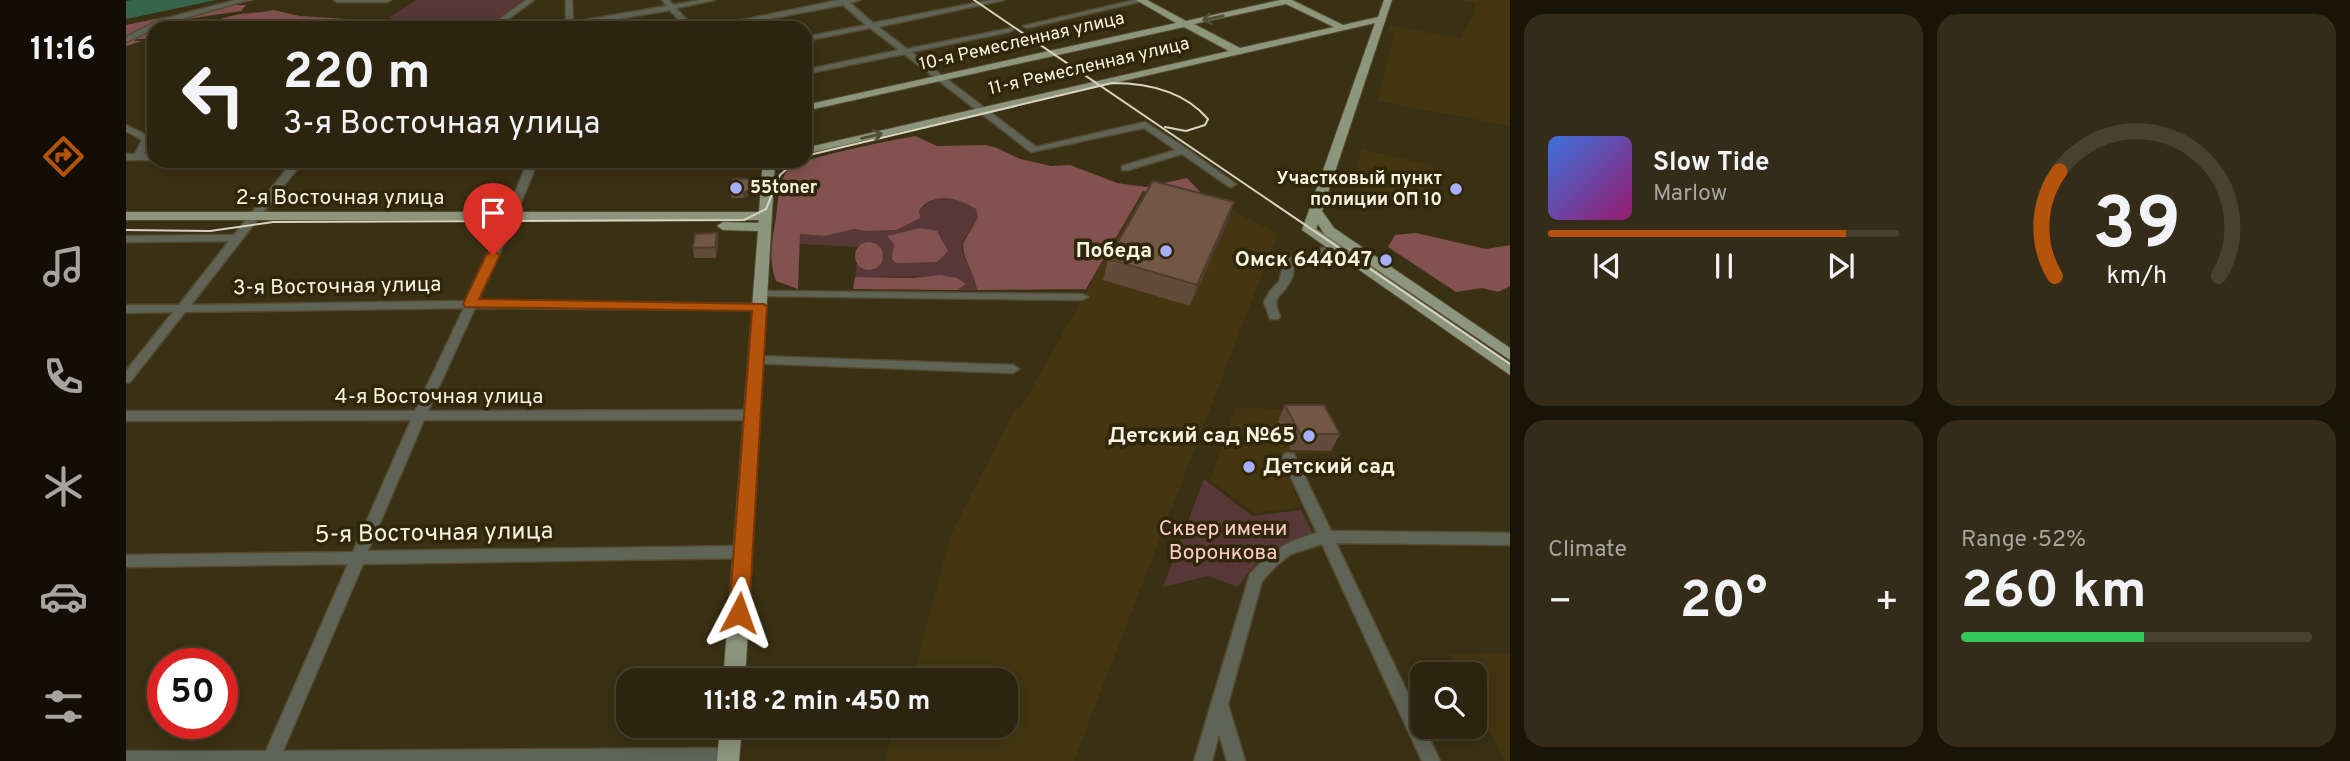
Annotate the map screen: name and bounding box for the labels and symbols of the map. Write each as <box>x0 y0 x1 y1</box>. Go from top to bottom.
street label: 10-я Ремесленная улица <box>917 7 1127 77</box>
one-way arrow <box>1202 11 1225 25</box>
street label: 11-я Ремесленная улица <box>986 33 1192 101</box>
one-way arrow <box>860 129 882 142</box>
place label: Участковый пункт полиции ОП 10 <box>1276 168 1443 212</box>
place label: 55toner <box>750 177 818 200</box>
marker: 55toner <box>728 180 744 196</box>
marker: Участковый пункт полиции ОП 10 <box>1448 181 1464 197</box>
pin <box>463 183 523 255</box>
street label: 2-я Восточная улица <box>236 185 444 212</box>
place label: Победа <box>1076 238 1152 265</box>
marker: Победа <box>1158 243 1174 259</box>
place label: Омск 644047 <box>1235 247 1372 274</box>
marker: Омск 644047 <box>1378 252 1394 268</box>
street label: 3-я Восточная улица <box>233 272 441 302</box>
street label: 4-я Восточная улица <box>335 384 543 411</box>
place label: Детский сад №65 <box>1108 423 1295 450</box>
marker: Детский сад №65 <box>1301 428 1317 444</box>
place label: Детский сад <box>1263 454 1395 481</box>
marker: Детский сад <box>1241 459 1257 475</box>
park label: Сквер имени Воронкова <box>1159 516 1287 567</box>
street label: 5-я Восточная улица <box>314 517 554 551</box>
position arrow <box>702 576 776 650</box>
speed limit sign: 50 <box>147 648 238 739</box>

